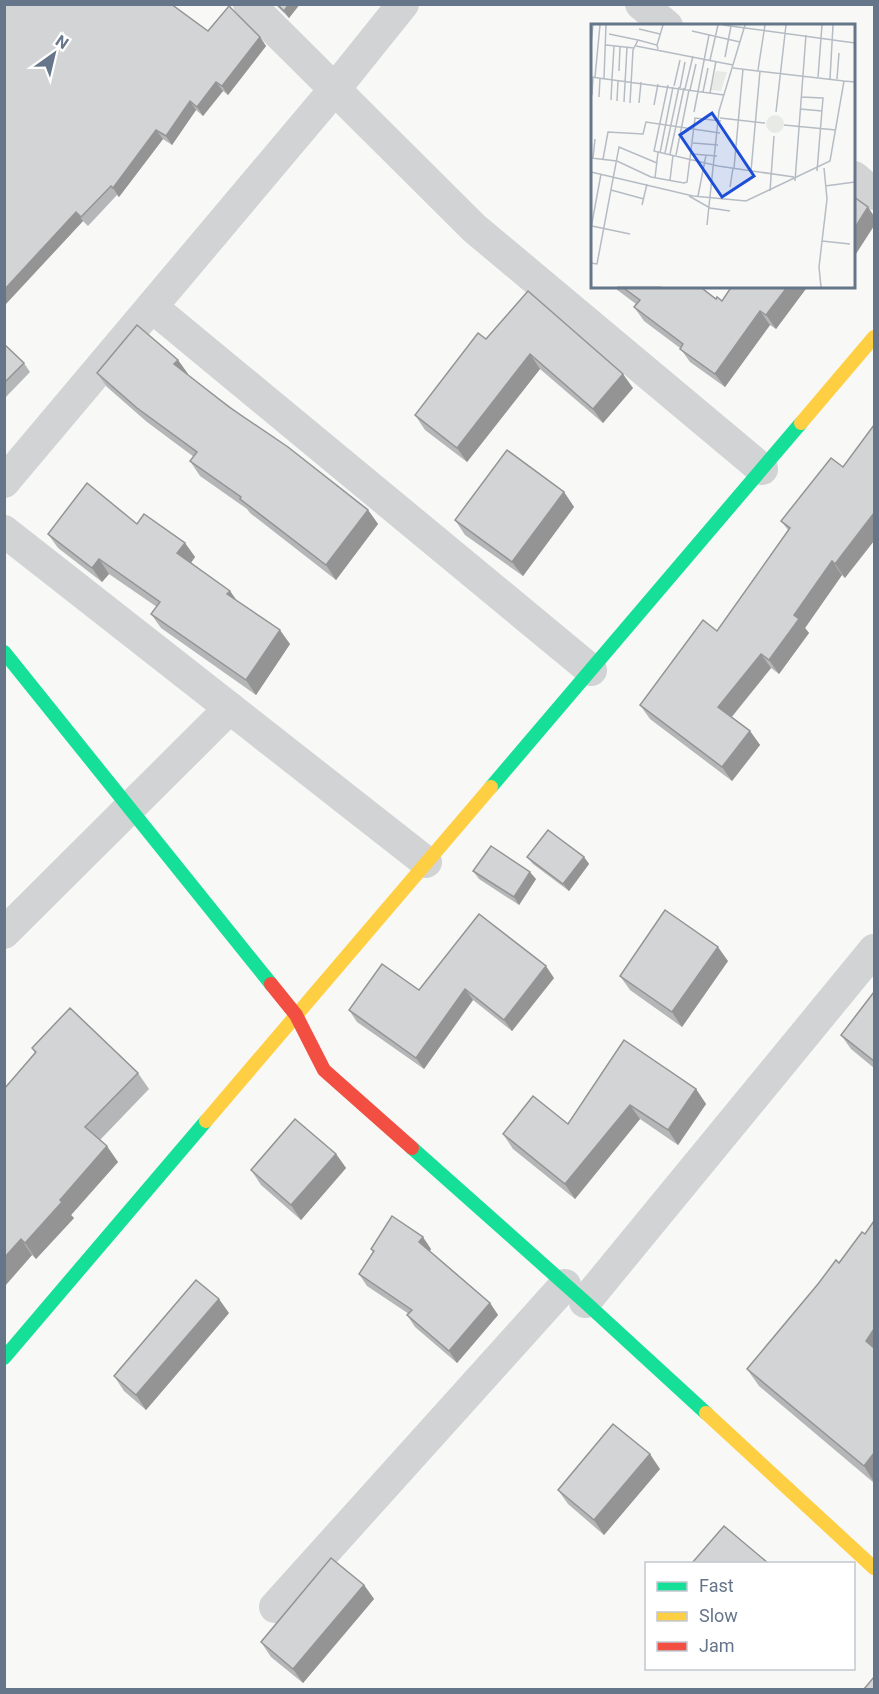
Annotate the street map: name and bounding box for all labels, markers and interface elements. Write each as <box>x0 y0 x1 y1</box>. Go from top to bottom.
north arrow <box>24 24 84 84</box>
inset map <box>591 24 855 288</box>
text: N <box>52 31 72 53</box>
legend <box>645 1562 855 1670</box>
text: Fast <box>699 1575 734 1596</box>
text: Slow <box>699 1605 738 1626</box>
text: Jam <box>699 1635 735 1656</box>

